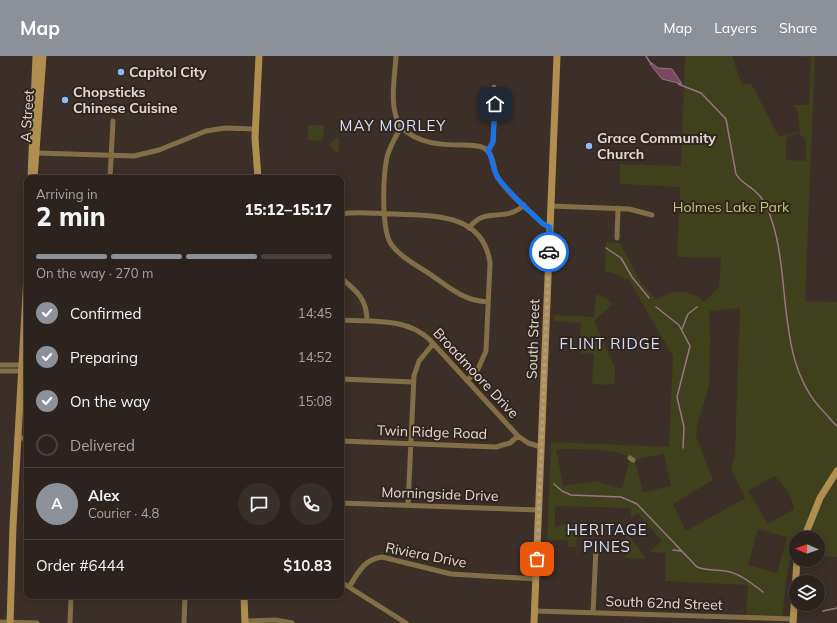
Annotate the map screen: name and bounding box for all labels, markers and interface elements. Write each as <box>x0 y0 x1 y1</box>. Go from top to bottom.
text: Map <box>20 16 60 40</box>
text: Map <box>663 19 692 37</box>
text: Layers <box>714 19 757 37</box>
text: Share <box>779 19 817 37</box>
place label: Capitol City <box>129 63 207 81</box>
marker: Capitol City <box>116 67 126 77</box>
place label: Chopsticks Chinese Cuisine <box>73 83 178 117</box>
pin <box>478 87 512 121</box>
street label: A Street <box>16 89 38 143</box>
icon: home <box>484 93 506 115</box>
marker: Chopsticks Chinese Cuisine <box>60 95 70 105</box>
district label: MAY MORLEY <box>340 116 446 135</box>
place label: Grace Community Church <box>597 129 716 163</box>
marker: Grace Community Church <box>584 141 594 151</box>
text: Arriving in <box>36 186 98 202</box>
park label: Holmes Lake Park <box>673 198 790 216</box>
text: 2 min <box>36 200 106 233</box>
text: 15:12–15:17 <box>245 200 332 219</box>
courier <box>529 232 569 272</box>
icon: car <box>538 241 560 263</box>
text: On the way · 270 m <box>36 265 153 281</box>
street label: South Street <box>523 298 543 379</box>
icon: check <box>36 302 58 324</box>
text: Confirmed <box>70 304 141 323</box>
text: 14:45 <box>298 305 332 321</box>
street label: Broadmoore Drive <box>429 324 523 422</box>
district label: FLINT RIDGE <box>560 334 660 353</box>
icon: check <box>36 346 58 368</box>
text: Preparing <box>70 348 138 367</box>
text: 14:52 <box>298 349 332 365</box>
icon: check <box>36 390 58 412</box>
text: On the way <box>70 392 150 411</box>
text: 15:08 <box>298 393 332 409</box>
street label: Twin Ridge Road <box>377 421 487 443</box>
text: Delivered <box>70 436 135 455</box>
button: chat <box>238 483 280 525</box>
button: phone <box>290 483 332 525</box>
street label: Morningside Drive <box>381 483 499 505</box>
text: Alex <box>88 486 120 505</box>
text: A <box>51 494 63 513</box>
text: Courier · 4.8 <box>88 505 159 521</box>
district label: HERITAGE PINES <box>566 520 648 556</box>
north arrow <box>789 531 825 567</box>
map controls <box>789 531 825 611</box>
street label: Riviera Drive <box>384 538 468 572</box>
pin <box>520 542 554 576</box>
icon: bag <box>526 548 548 570</box>
text: Order #6444 <box>36 556 124 575</box>
text: $10.83 <box>283 556 332 575</box>
button: layers <box>789 575 825 611</box>
street label: South 62nd Street <box>605 592 723 614</box>

